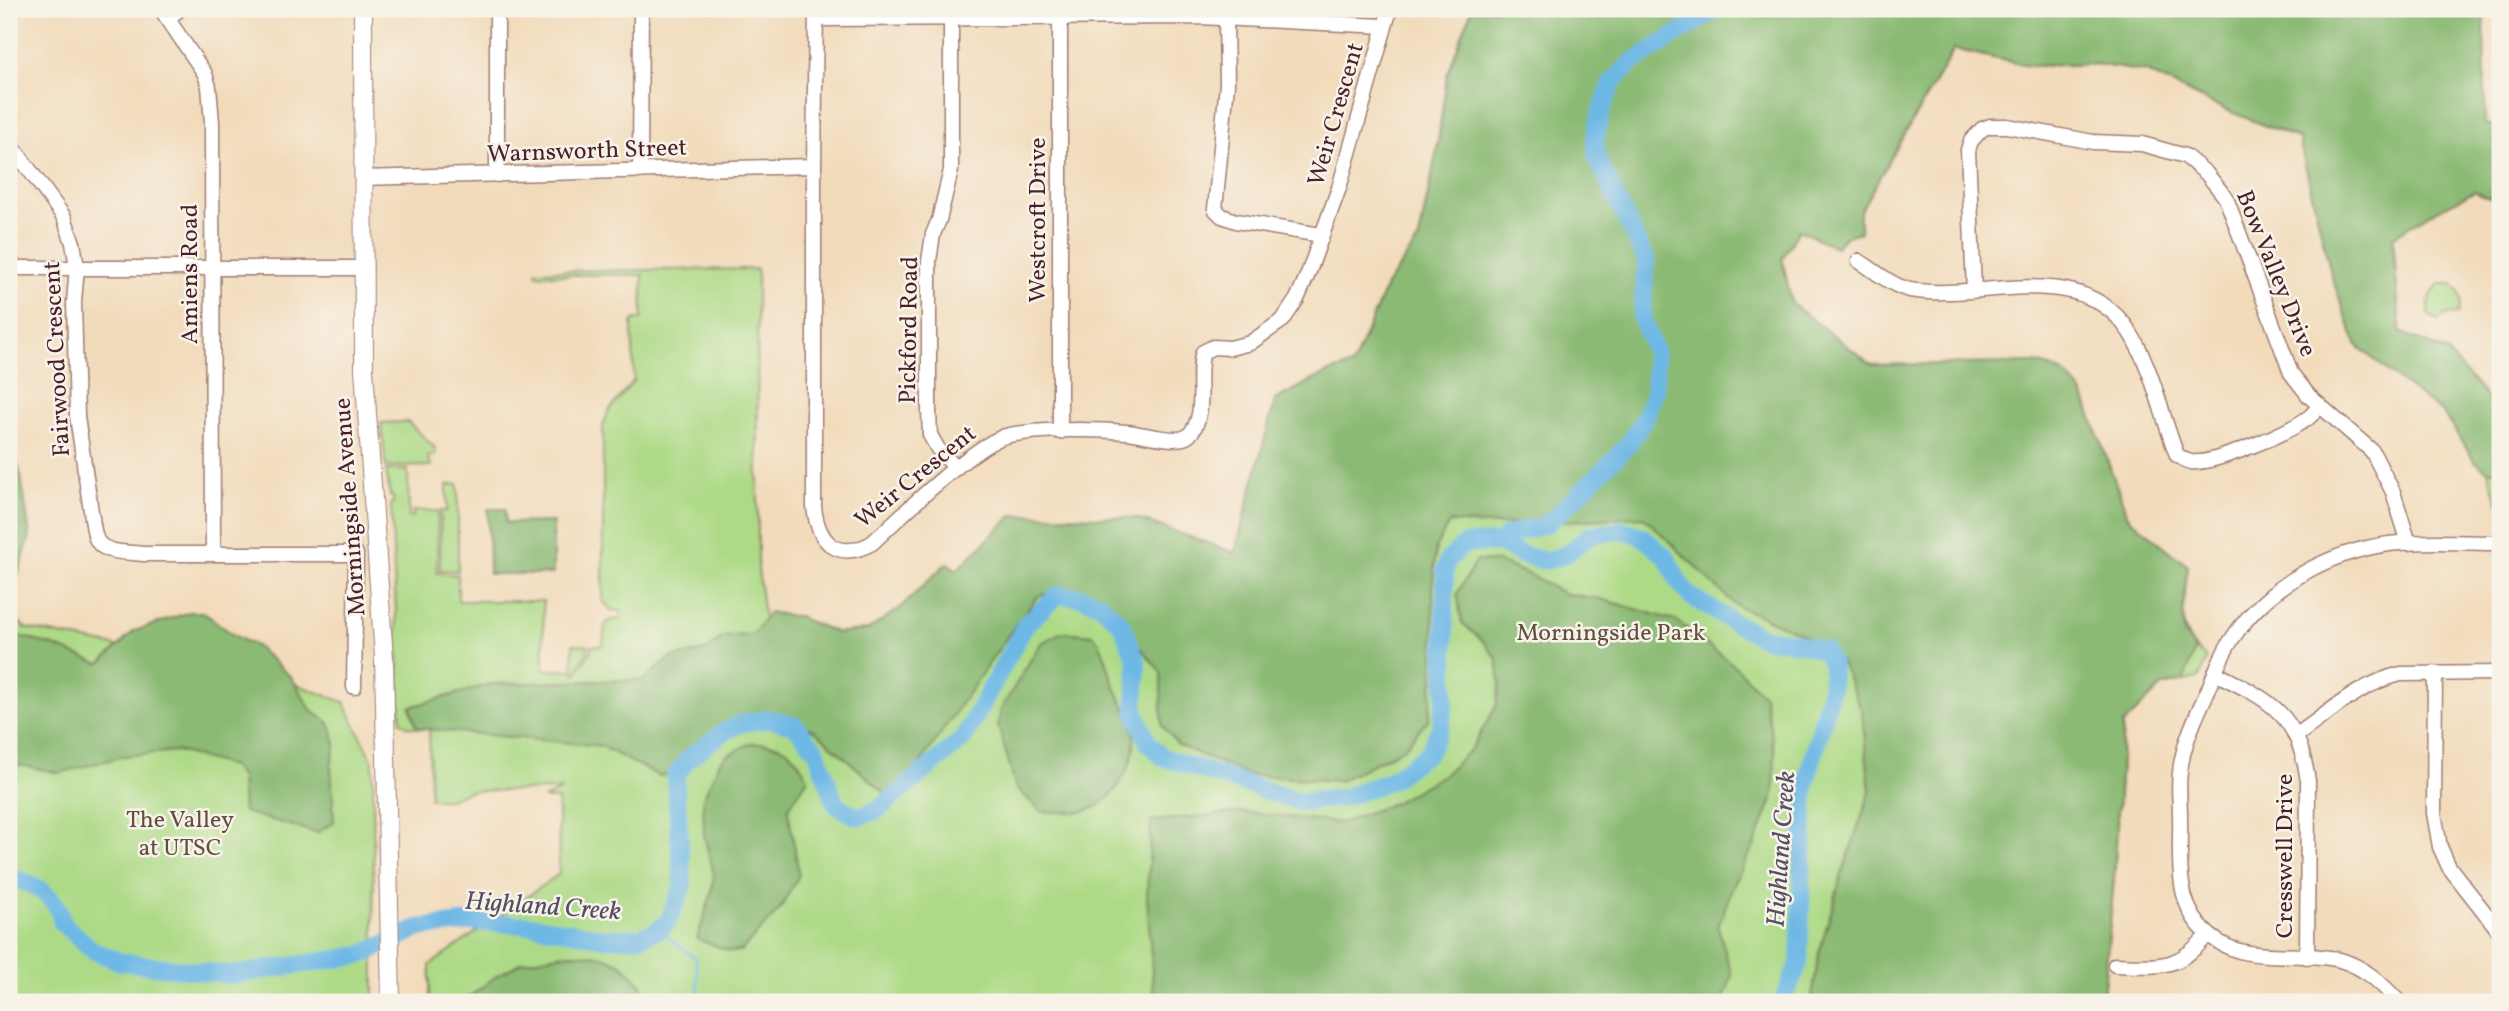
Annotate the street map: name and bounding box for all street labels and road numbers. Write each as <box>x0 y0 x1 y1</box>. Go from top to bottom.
street label: Weir Crescent <box>1300 39 1374 190</box>
street label: Warnsworth Street <box>486 132 688 172</box>
street label: Westcroft Drive <box>1022 137 1056 303</box>
street label: Bow Valley Drive <box>2226 185 2324 362</box>
street label: Amiens Road <box>174 204 208 344</box>
street label: Pickford Road <box>892 256 928 404</box>
street label: Fairwood Crescent <box>36 260 80 458</box>
street label: Morningside Avenue <box>326 397 376 617</box>
street label: Weir Crescent <box>848 418 984 537</box>
street label: Cresswell Drive <box>2269 774 2303 938</box>

